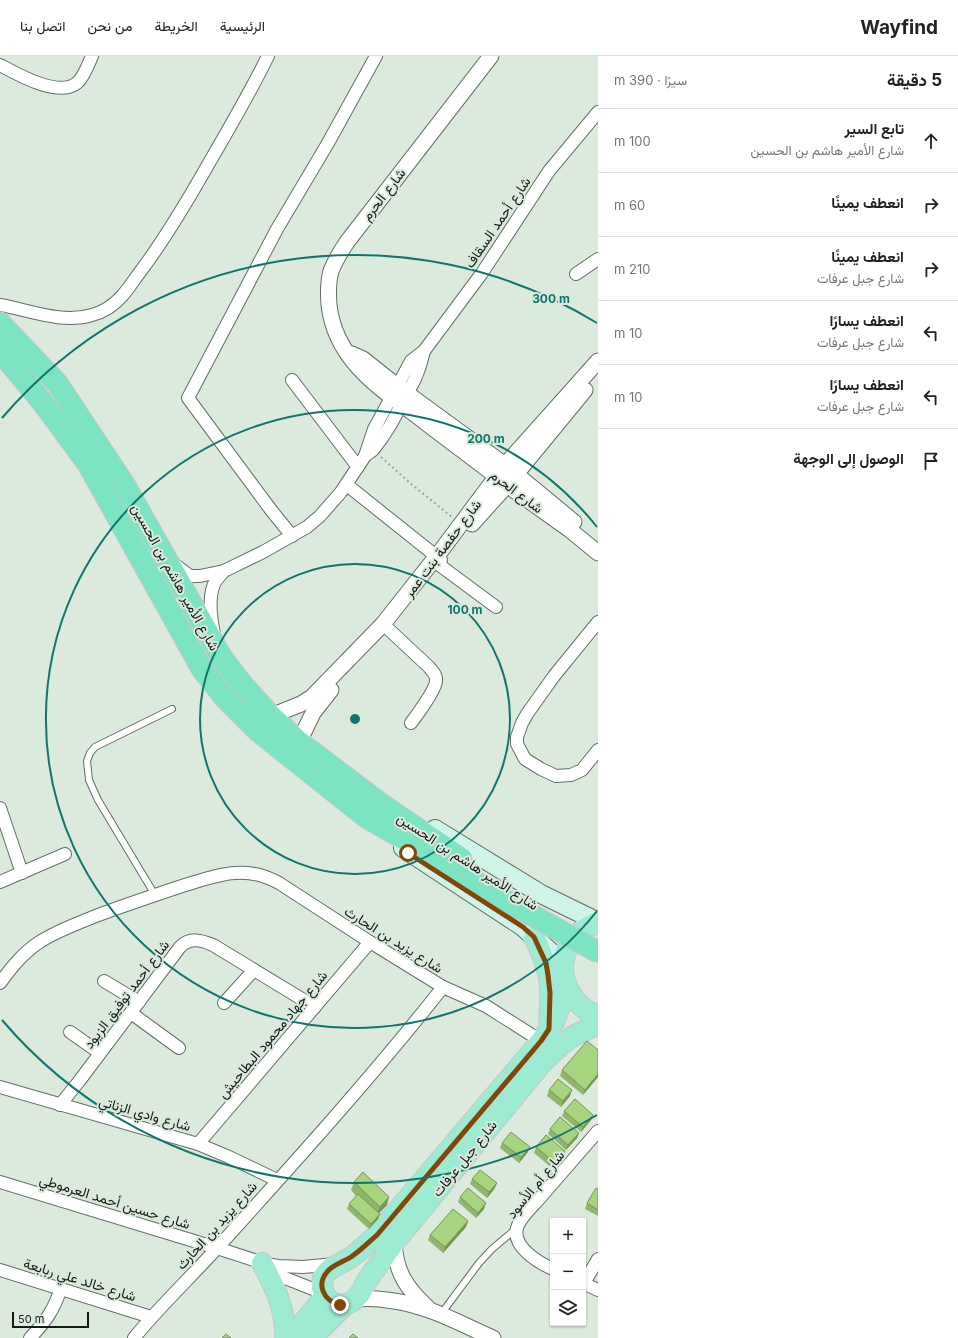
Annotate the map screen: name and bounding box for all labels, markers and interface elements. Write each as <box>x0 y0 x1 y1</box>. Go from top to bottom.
text: Wayfind <box>860 16 938 39</box>
text: اتصل بنا <box>20 17 65 34</box>
text: من نحن <box>87 17 133 34</box>
text: الخريطة <box>155 17 198 34</box>
text: الرئيسية <box>220 17 265 34</box>
text: 5 دقيقة <box>887 70 942 90</box>
text: سيرًا · 390 m <box>614 72 687 88</box>
text: تابع السير <box>845 119 904 138</box>
icon: ahead <box>920 130 942 152</box>
text: 100 m <box>614 133 651 149</box>
text: شارع الأمير هاشم بن الحسين <box>750 142 904 158</box>
street label: شارع الحرم <box>357 165 411 225</box>
street label: شارع أحمد السقاف <box>460 173 536 272</box>
text: انعطف يمينًا <box>831 193 904 212</box>
icon: right <box>920 194 942 216</box>
text: 60 m <box>614 197 645 213</box>
text: انعطف يمينًا <box>831 247 904 266</box>
icon: right <box>920 258 942 280</box>
text: 210 m <box>614 261 650 277</box>
text: شارع جبل عرفات <box>817 270 904 286</box>
text: 300 m <box>532 291 570 306</box>
text: انعطف يسارًا <box>829 311 904 330</box>
icon: left <box>920 322 942 344</box>
text: 10 m <box>614 325 643 341</box>
text: شارع جبل عرفات <box>817 334 904 350</box>
text: انعطف يسارًا <box>829 375 904 394</box>
icon: left <box>920 386 942 408</box>
text: 10 m <box>614 389 643 405</box>
text: شارع جبل عرفات <box>817 398 904 414</box>
text: 200 m <box>467 431 505 446</box>
text: الوصول إلى الوجهة <box>793 449 904 468</box>
icon: arrive <box>920 450 942 472</box>
street label: شارع الحرم <box>485 466 547 519</box>
street label: شارع حفصة بنت عمر <box>399 496 487 603</box>
street label: شارع الأمير هاشم بن الحسين <box>126 501 224 655</box>
text: 100 m <box>447 602 483 617</box>
centre of rings <box>348 712 362 726</box>
street label: شارع الأمير هاشم بن الحسين <box>392 809 542 916</box>
route start <box>399 844 417 862</box>
street label: شارع يزيد بن الحارث <box>340 902 446 979</box>
street label: شارع أحمد توفيق الزيود <box>80 936 175 1053</box>
street label: شارع جهاد محمود البطاحيش <box>214 967 333 1103</box>
street label: شارع وادي الزناتي <box>96 1092 193 1138</box>
street label: شارع جبل عرفات <box>428 1116 502 1202</box>
street label: شارع أم الأسود <box>502 1146 570 1223</box>
street label: شارع حسين أحمد العرموطي <box>37 1170 192 1236</box>
street label: شارع يزيد بن الحارث <box>172 1177 262 1275</box>
map controls <box>550 1218 586 1326</box>
button: + <box>550 1218 586 1254</box>
street label: شارع خالد علي ربابعة <box>20 1254 138 1308</box>
button: − <box>550 1254 586 1290</box>
button: layers <box>550 1290 586 1326</box>
route end <box>331 1296 349 1314</box>
scale bar <box>12 1310 89 1329</box>
text: 50 m <box>18 1312 44 1326</box>

